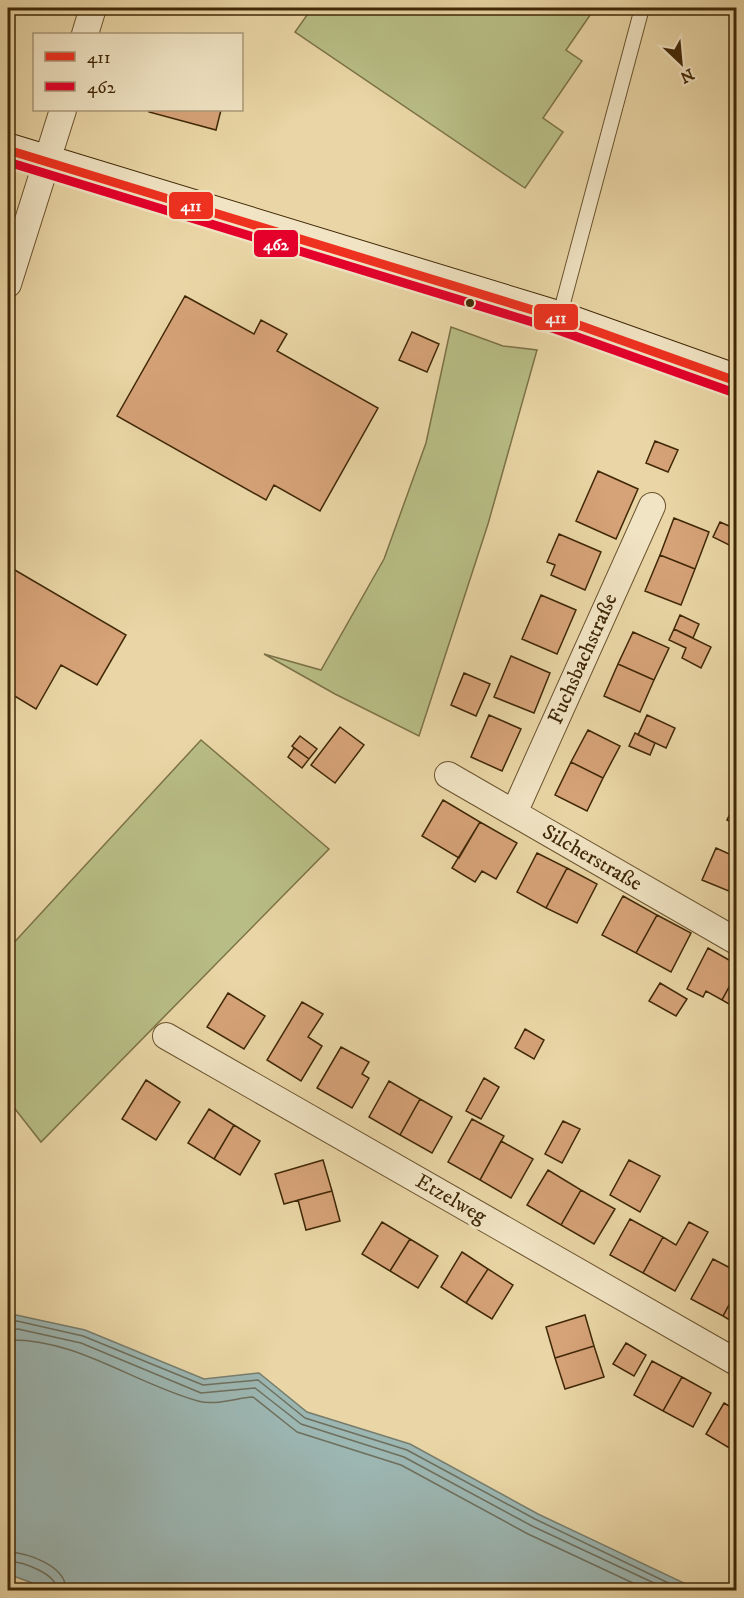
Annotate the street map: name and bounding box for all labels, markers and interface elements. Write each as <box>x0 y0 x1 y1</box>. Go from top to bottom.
legend <box>33 33 243 111</box>
north arrow <box>651 33 711 93</box>
text: 411 <box>87 47 111 69</box>
text: N <box>677 64 697 87</box>
text: 462 <box>87 77 116 99</box>
line badge: 411 <box>168 191 214 220</box>
text: 411 <box>180 196 202 216</box>
line badge: 462 <box>253 229 299 258</box>
text: 462 <box>262 235 290 255</box>
unlabelled marker <box>464 297 476 309</box>
line badge: 411 <box>533 303 579 331</box>
text: 411 <box>545 308 567 328</box>
street label: Fuchsbachstraße <box>543 589 624 728</box>
street label: Silcherstraße <box>537 819 647 897</box>
street label: Etzelweg <box>411 1168 492 1230</box>

